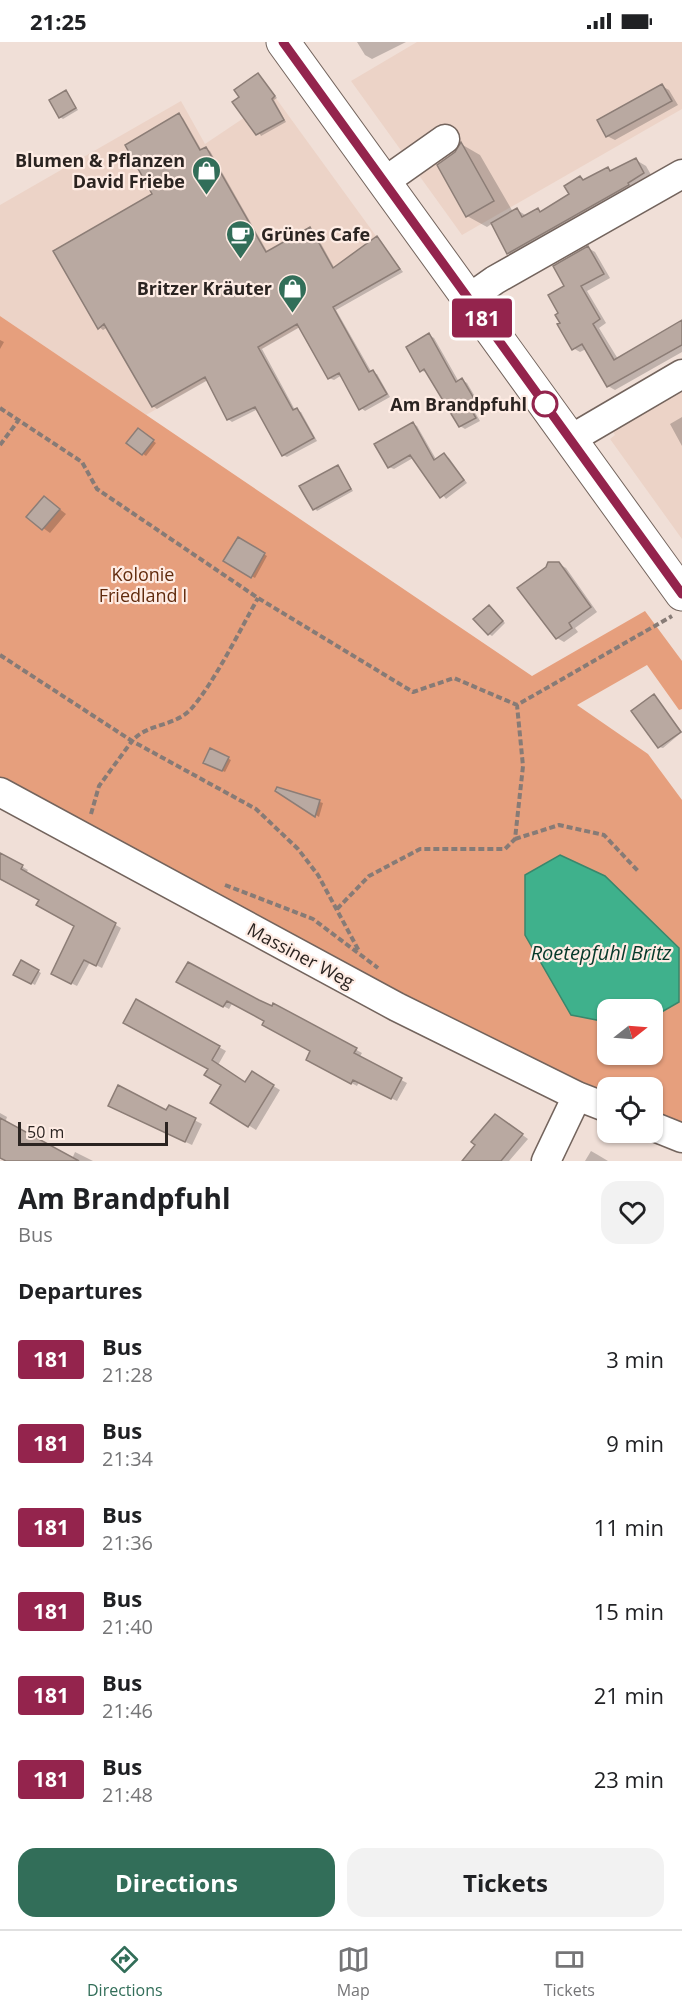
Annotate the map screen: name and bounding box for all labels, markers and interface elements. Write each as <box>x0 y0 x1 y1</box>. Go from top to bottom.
text: 21:25 <box>30 6 87 36</box>
place label: Blumen & Pflanzen David Friebe <box>15 148 185 193</box>
shop icon: Blumen & Pflanzen David Friebe <box>190 154 222 196</box>
cafe icon: Grünes Cafe <box>224 218 256 260</box>
place label: Grünes Cafe <box>261 222 370 246</box>
shop icon: Britzer Kräuter <box>277 272 309 314</box>
place label: Britzer Kräuter <box>137 276 272 300</box>
line badge: 181 <box>448 298 516 338</box>
text: 181 <box>464 304 500 332</box>
marker: Am Brandpfuhl <box>532 391 558 417</box>
place label: Am Brandpfuhl <box>390 392 527 416</box>
park label: Kolonie Friedland I <box>99 562 187 607</box>
street label: Massiner Weg <box>243 917 359 993</box>
water label: Roetepfuhl Britz <box>531 939 671 966</box>
north arrow <box>597 999 663 1065</box>
map controls <box>597 999 663 1143</box>
button: locate <box>597 1077 663 1143</box>
scale bar <box>18 1119 168 1146</box>
text: 50 m <box>27 1121 64 1143</box>
text: Am Brandpfuhl <box>18 1179 231 1217</box>
button: heart <box>601 1181 664 1244</box>
text: Bus <box>18 1221 53 1248</box>
text: Departures <box>18 1275 142 1305</box>
text: Bus <box>102 1331 142 1361</box>
text: 3 min <box>606 1344 664 1374</box>
text: 181 <box>33 1345 69 1373</box>
text: 21:28 <box>102 1361 153 1388</box>
text: Bus <box>102 1415 142 1445</box>
text: 9 min <box>606 1428 664 1458</box>
text: 181 <box>33 1429 69 1457</box>
text: 21:34 <box>102 1445 153 1472</box>
text: Bus <box>102 1499 142 1529</box>
text: 11 min <box>594 1512 664 1542</box>
text: 181 <box>33 1513 69 1541</box>
text: 21:36 <box>102 1529 153 1556</box>
text: Bus <box>102 1583 142 1613</box>
text: 15 min <box>594 1596 664 1626</box>
text: 181 <box>33 1597 69 1625</box>
text: 21:40 <box>102 1613 153 1640</box>
text: Bus <box>102 1667 142 1697</box>
text: 21 min <box>594 1680 664 1710</box>
text: 181 <box>33 1681 69 1709</box>
text: 21:46 <box>102 1697 153 1724</box>
text: Bus <box>102 1751 142 1781</box>
text: 23 min <box>594 1764 664 1794</box>
text: 181 <box>33 1765 69 1793</box>
text: 21:48 <box>102 1781 153 1808</box>
button: Directions <box>18 1848 335 1917</box>
button: Tickets <box>347 1848 664 1917</box>
tab: Directions <box>87 1943 163 2001</box>
tab: Map <box>337 1943 370 2001</box>
tab: Tickets <box>544 1943 595 2001</box>

